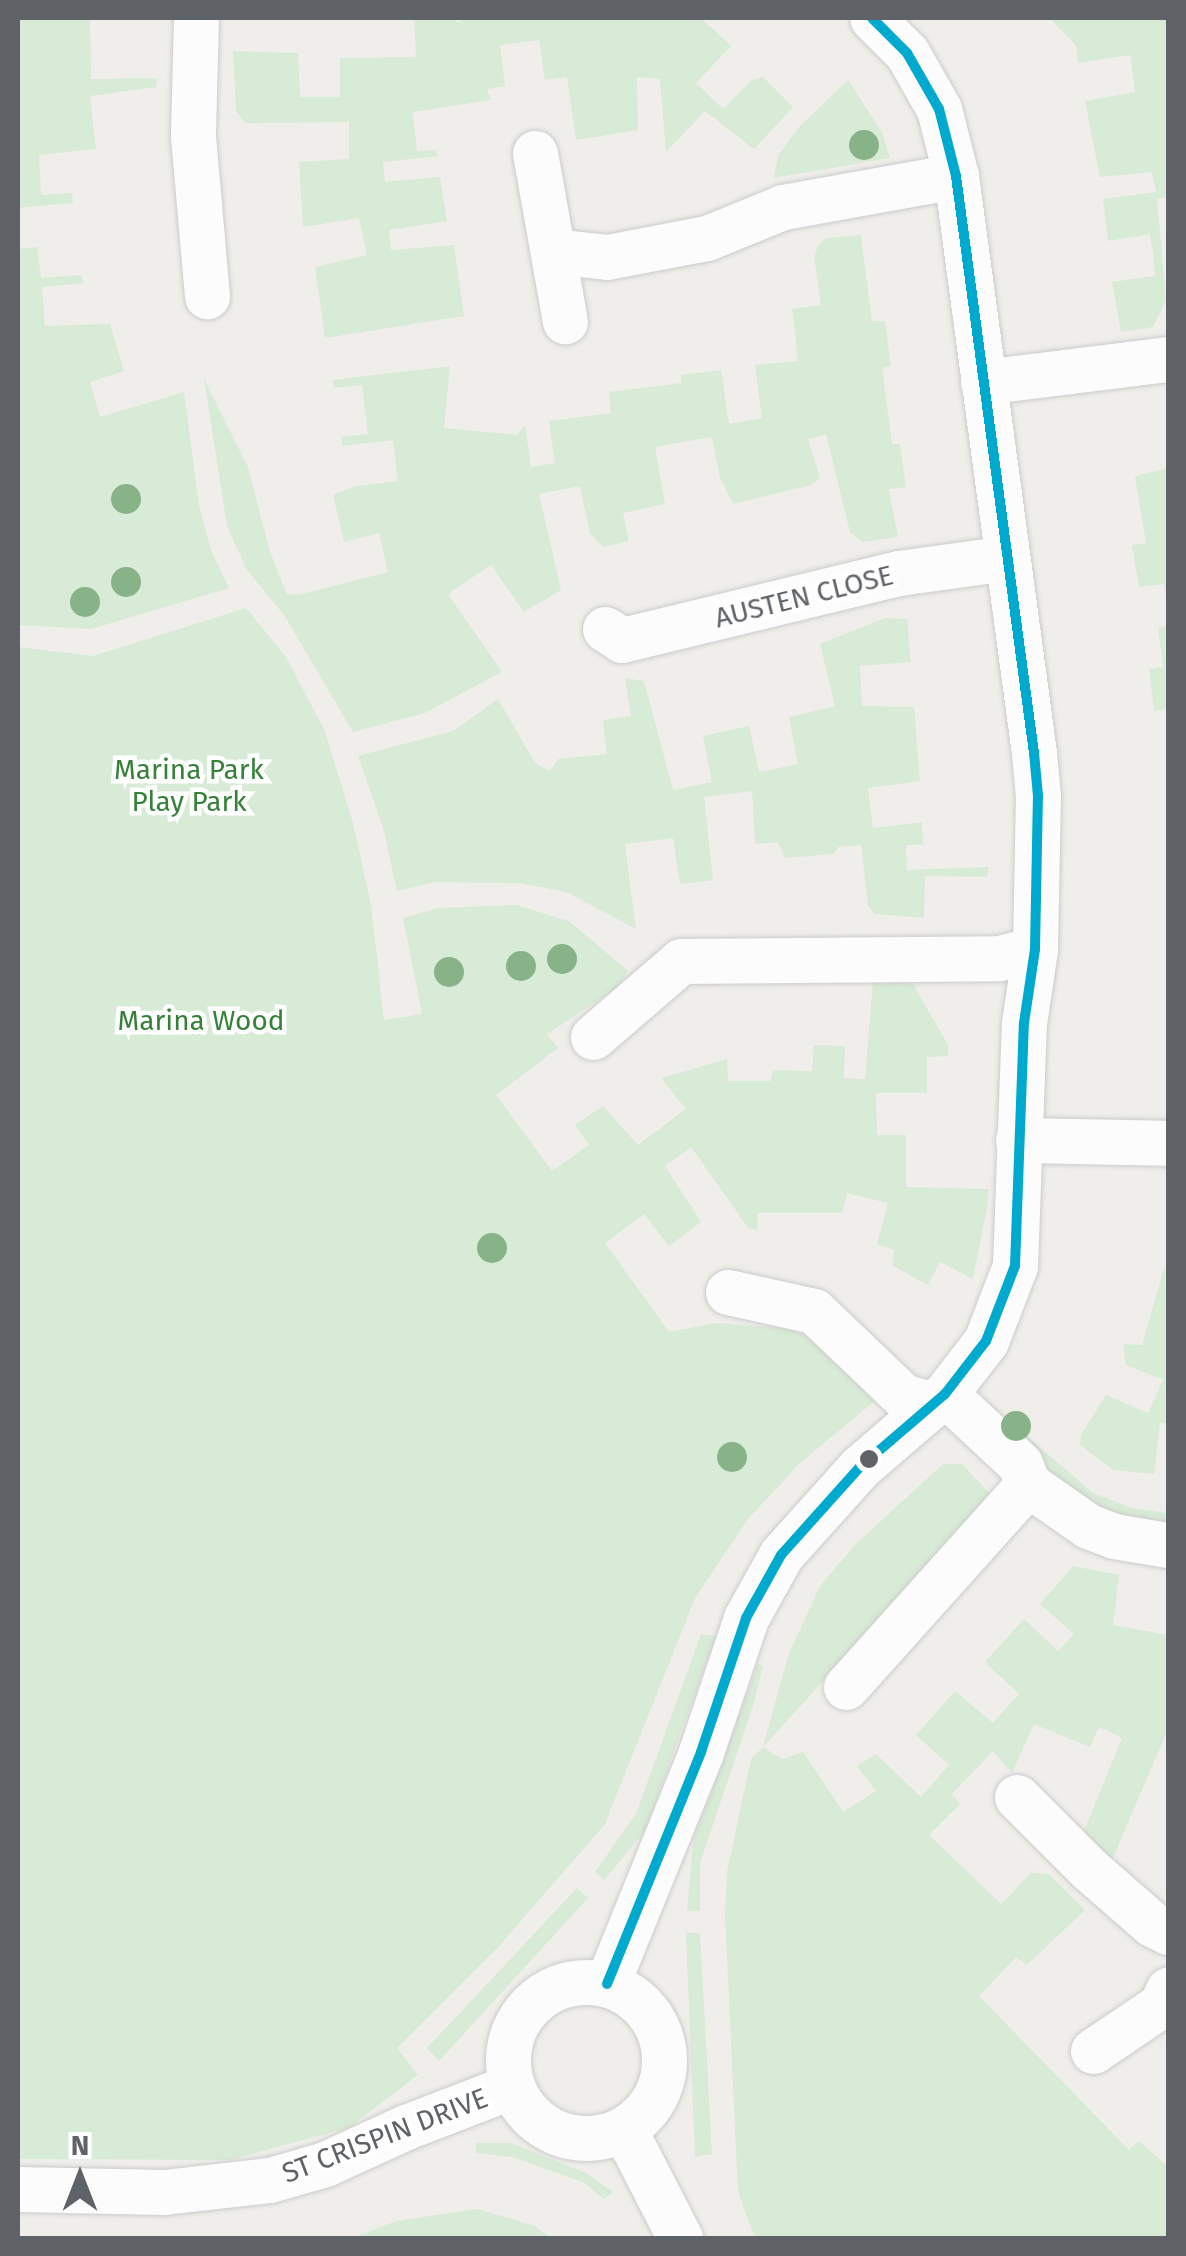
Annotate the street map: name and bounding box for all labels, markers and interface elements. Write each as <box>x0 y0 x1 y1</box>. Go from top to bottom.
street label: AUSTEN CLOSE <box>711 559 897 635</box>
park label: Marina Park Play Park <box>114 753 264 819</box>
park label: Marina Wood <box>117 1004 285 1038</box>
unlabelled marker <box>859 1449 879 1469</box>
street label: ST CRISPIN DRIVE <box>277 2081 493 2191</box>
north arrow <box>30 2126 130 2226</box>
text: N <box>71 2129 89 2162</box>

